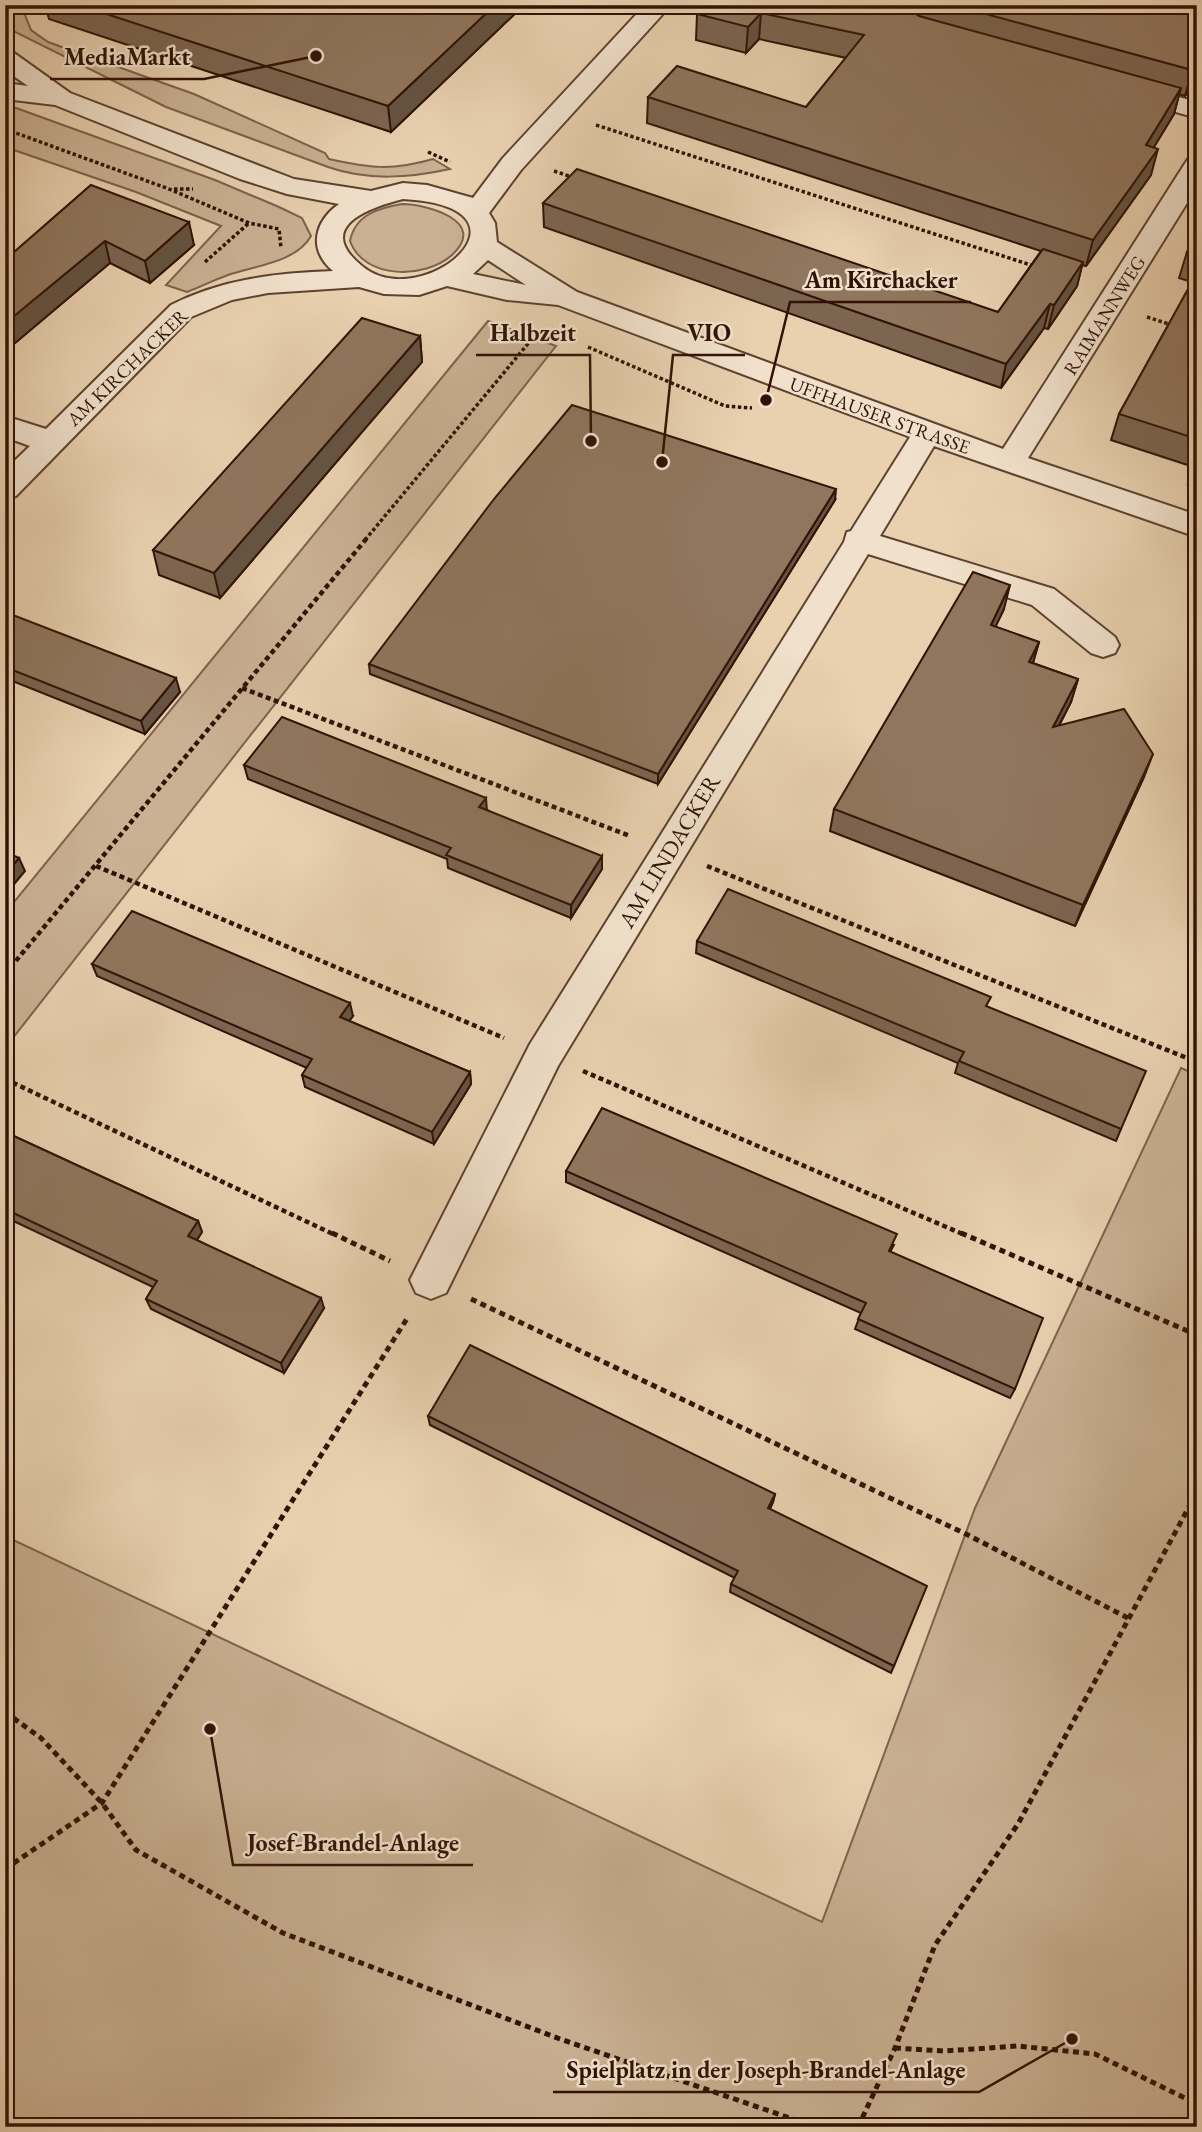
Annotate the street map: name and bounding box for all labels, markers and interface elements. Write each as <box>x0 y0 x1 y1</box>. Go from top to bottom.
callout: MediaMarkt <box>50 34 204 79</box>
text: MediaMarkt <box>64 41 190 72</box>
street label: RAIMANNWEG <box>1058 251 1151 380</box>
callout: Am Kirchacker <box>790 257 971 302</box>
text: Am Kirchacker <box>803 264 958 295</box>
street label: AM KIRCHACKER <box>61 303 194 432</box>
callout: Halbzeit <box>476 310 590 355</box>
callout: VIO <box>673 310 745 355</box>
text: Halbzeit <box>490 317 576 348</box>
text: VIO <box>687 317 731 348</box>
street label: UFFHAUSER STRASSE <box>786 371 974 460</box>
street label: AM LINDACKER <box>611 768 727 934</box>
callout: Josef-Brandel-Anlage <box>233 1820 473 1865</box>
text: Josef-Brandel-Anlage <box>245 1827 459 1859</box>
callout: Spielplatz in der Joseph-Brandel-Anlage <box>553 2047 979 2092</box>
text: Spielplatz in der Joseph-Brandel-Anlage <box>567 2054 965 2086</box>

